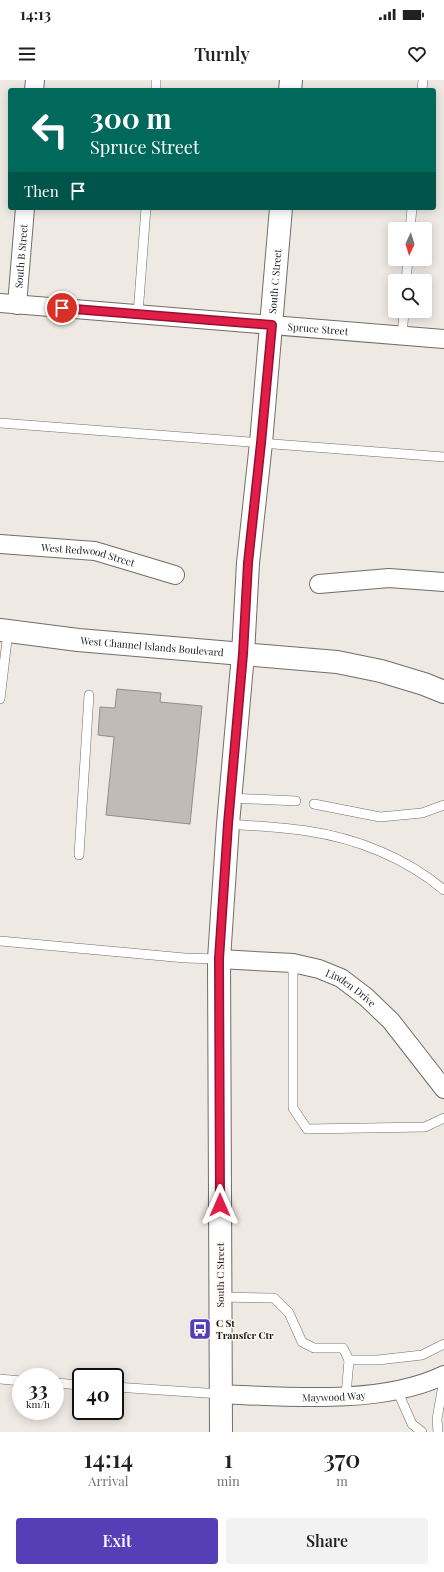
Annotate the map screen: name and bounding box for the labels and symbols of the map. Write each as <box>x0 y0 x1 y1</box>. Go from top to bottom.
north arrow <box>388 222 432 266</box>
street label: South B Street <box>11 223 31 289</box>
street label: South C Street <box>265 248 285 314</box>
pin <box>45 291 79 325</box>
street label: Spruce Street <box>287 319 349 338</box>
street label: West Redwood Street <box>40 540 137 570</box>
street label: West Channel Islands Boulevard <box>79 633 224 659</box>
street label: Linden Drive <box>324 966 379 1010</box>
position arrow <box>199 1184 241 1226</box>
street label: South C Street <box>213 1242 227 1307</box>
bus stop icon: C St Transfer Ctr <box>187 1316 213 1342</box>
place label: C St Transfer Ctr <box>216 1316 274 1342</box>
speed limit sign: 40 <box>72 1368 124 1420</box>
street label: Maywood Way <box>302 1388 366 1404</box>

